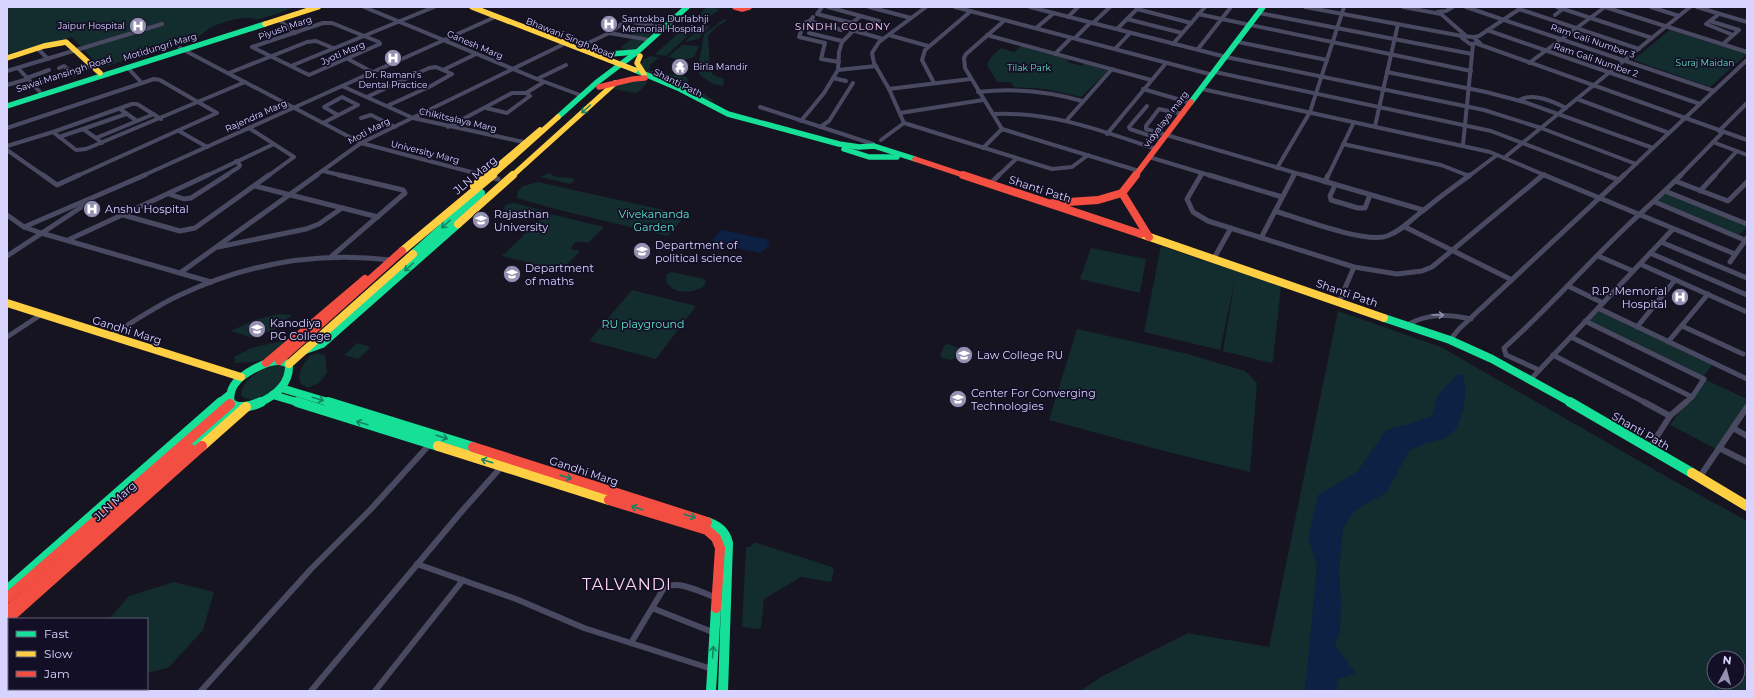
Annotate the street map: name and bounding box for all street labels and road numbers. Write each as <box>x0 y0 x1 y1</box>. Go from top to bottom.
street label: Piyush Marg <box>256 13 313 42</box>
street label: Bhawani Singh Road <box>524 15 616 60</box>
street label: Ram Gali Number 3 <box>1549 21 1637 60</box>
street label: Ganesh Marg <box>445 28 505 61</box>
street label: Motidungri Marg <box>122 30 198 63</box>
street label: Jyoti Marg <box>318 38 367 67</box>
street label: Ram Gali Number 2 <box>1552 40 1640 79</box>
street label: Sawai Mansingh Road <box>15 53 113 94</box>
street label: Shanti Path <box>652 66 704 99</box>
street label: vidyalaya marg <box>1141 88 1190 149</box>
street label: Rajendra Marg <box>223 97 288 134</box>
street label: Chikitsalaya Marg <box>418 105 498 134</box>
street label: Moti Marg <box>346 115 392 146</box>
street label: University Marg <box>390 138 461 165</box>
street label: JLN Marg <box>450 153 500 198</box>
street label: Shanti Path <box>1007 172 1073 206</box>
street label: Shanti Path <box>1314 276 1380 310</box>
street label: Gandhi Marg <box>91 313 163 347</box>
street label: Shanti Path <box>1610 409 1672 453</box>
street label: Gandhi Marg <box>548 453 620 489</box>
street label: JLN Marg <box>90 478 139 524</box>

